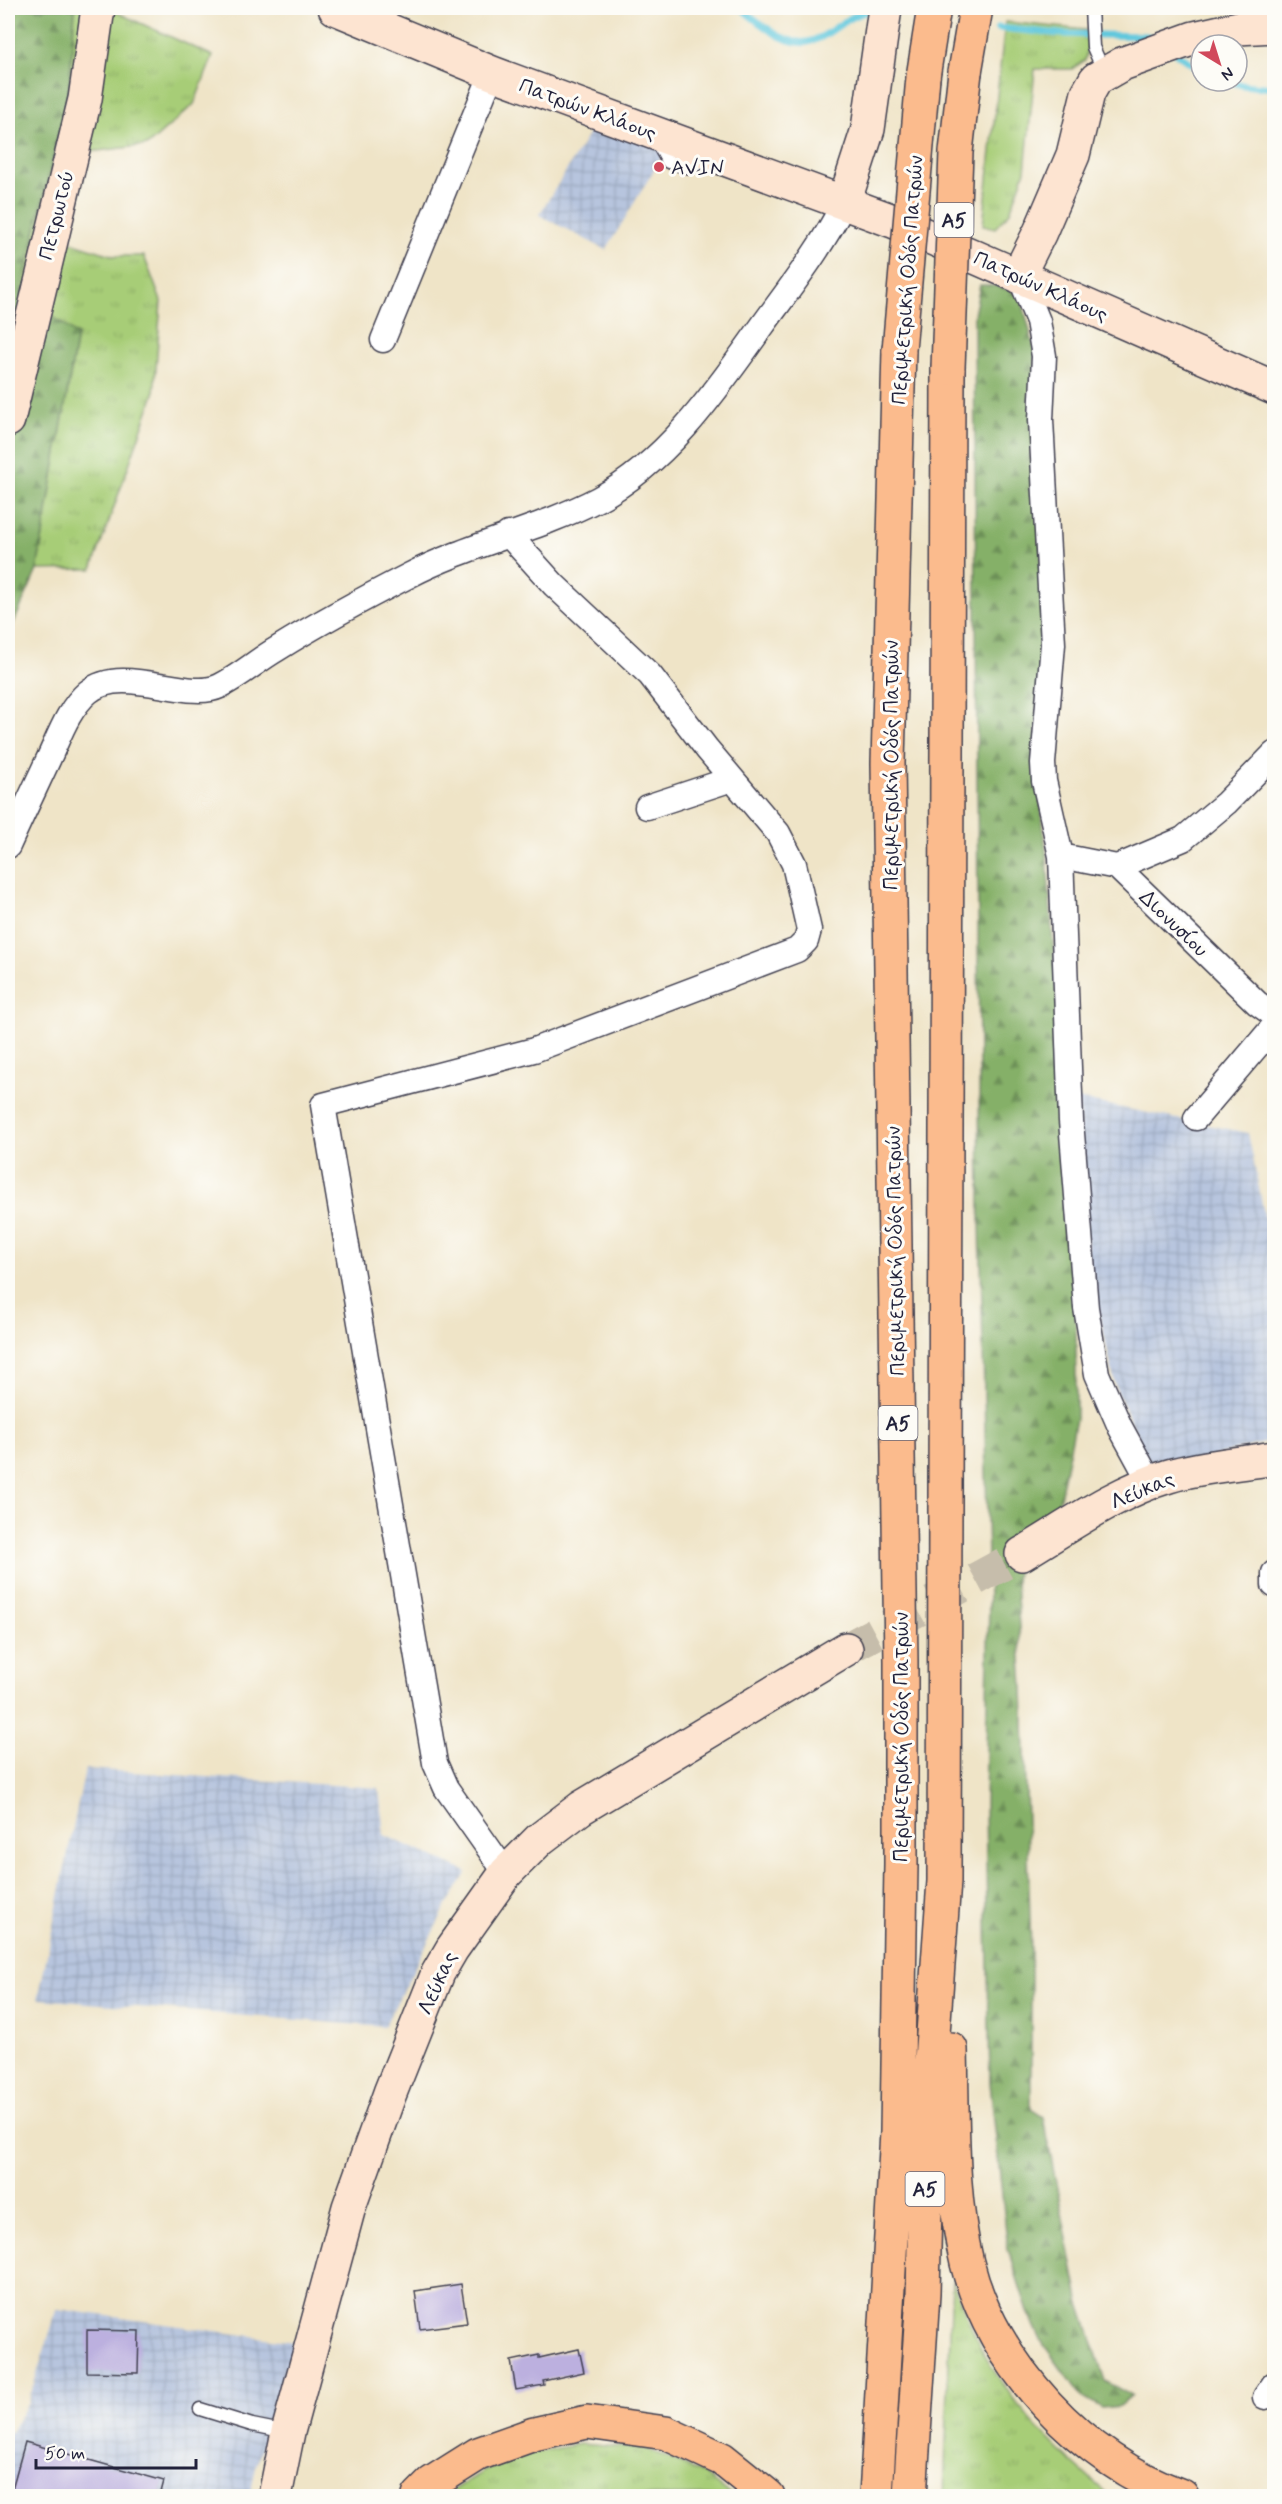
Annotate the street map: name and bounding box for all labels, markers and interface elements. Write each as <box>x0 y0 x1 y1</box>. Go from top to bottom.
north arrow <box>1189 33 1249 93</box>
text: N <box>1217 62 1238 85</box>
street label: Πατρών Κλάους <box>515 72 660 148</box>
place label: AVIN <box>671 154 725 182</box>
street label: Περιμετρική Οδός Πατρών <box>885 155 931 406</box>
marker: AVIN <box>652 160 666 174</box>
street label: Πετρωτού <box>32 168 82 263</box>
road number: Α5 <box>934 203 974 237</box>
street label: Πατρών Κλάους <box>969 245 1112 329</box>
street label: Περιμετρική Οδός Πατρών <box>878 640 906 890</box>
street label: Διονυσίου <box>1133 884 1214 964</box>
street label: Περιμετρική Οδός Πατρών <box>880 1126 912 1376</box>
road number: Α5 <box>878 1406 918 1440</box>
street label: Λεύκας <box>1106 1465 1179 1517</box>
street label: Περιμετρική Οδός Πατρών <box>888 1612 916 1862</box>
street label: Λεύκας <box>412 1947 464 2020</box>
road number: Α5 <box>906 2172 944 2206</box>
scale bar <box>36 2432 196 2470</box>
text: 50 m <box>45 2442 85 2466</box>

